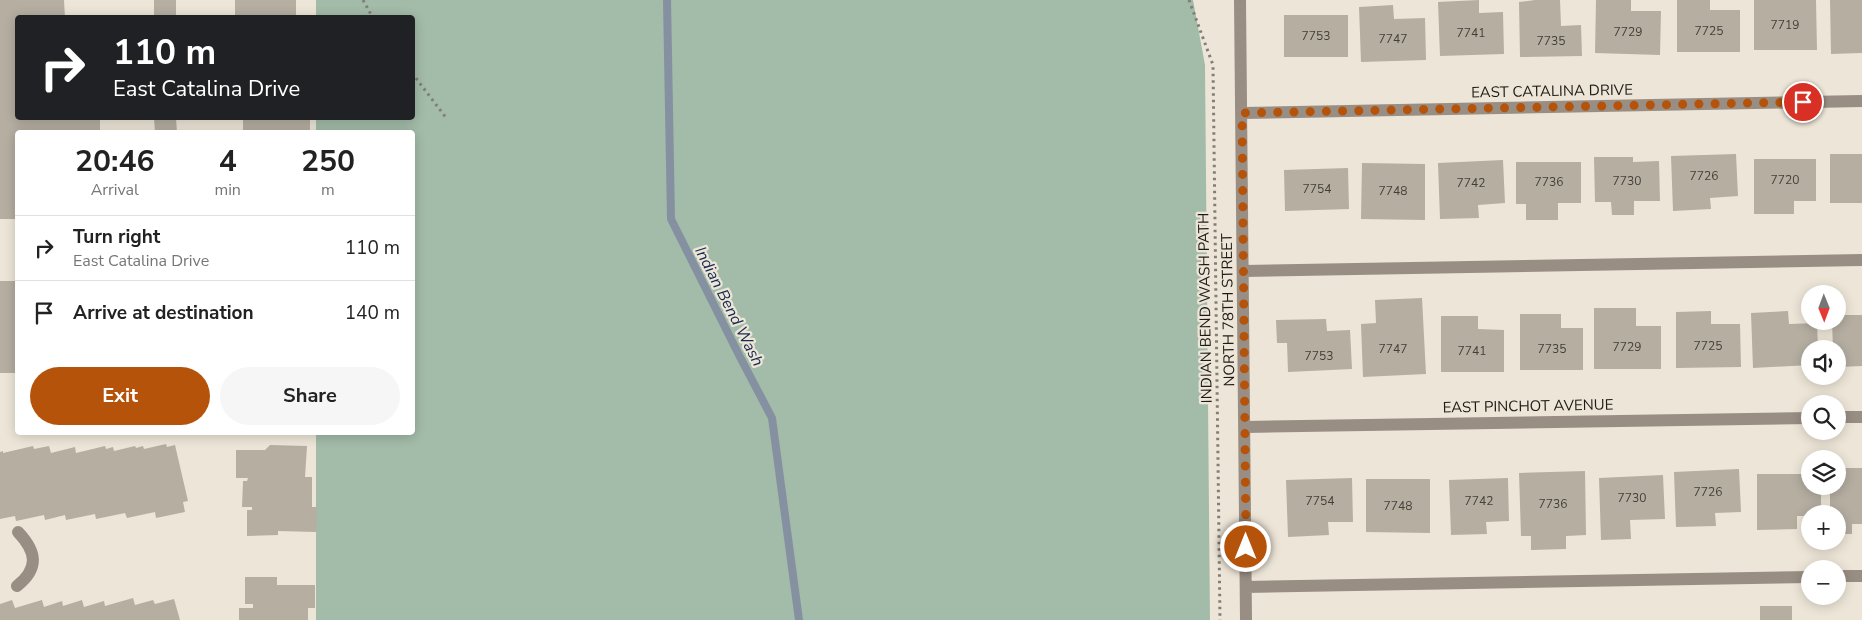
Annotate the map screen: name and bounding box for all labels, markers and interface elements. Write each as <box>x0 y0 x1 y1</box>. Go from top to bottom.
house number: 7719 <box>1771 17 1799 33</box>
house number: 7725 <box>1695 23 1723 39</box>
house number: 7729 <box>1614 24 1642 40</box>
house number: 7741 <box>1457 25 1485 41</box>
house number: 7753 <box>1302 28 1330 44</box>
text: 110 m <box>113 29 216 76</box>
house number: 7747 <box>1379 31 1407 47</box>
house number: 7735 <box>1537 33 1565 49</box>
icon: right <box>30 35 95 100</box>
text: East Catalina Drive <box>113 74 300 104</box>
street label: EAST CATALINA DRIVE <box>1471 80 1633 102</box>
pin <box>1782 81 1824 123</box>
icon: arrive <box>1789 88 1817 116</box>
text: 20:46 <box>75 141 154 182</box>
text: 4 <box>219 141 237 182</box>
text: 250 <box>301 141 355 182</box>
house number: 7726 <box>1690 168 1718 184</box>
house number: 7720 <box>1771 172 1799 188</box>
house number: 7730 <box>1613 173 1641 189</box>
house number: 7736 <box>1535 174 1563 190</box>
house number: 7742 <box>1457 175 1485 191</box>
text: Arrival <box>91 179 139 201</box>
text: min <box>214 179 241 201</box>
text: m <box>321 179 335 201</box>
house number: 7754 <box>1303 181 1331 197</box>
house number: 7748 <box>1379 183 1407 199</box>
street label: INDIAN BEND WASH PATH <box>1193 213 1217 403</box>
text: Turn right <box>73 224 160 250</box>
street label: NORTH 78TH STREET <box>1217 233 1239 387</box>
icon: right <box>30 234 58 262</box>
text: 110 m <box>345 235 400 261</box>
water label: Indian Bend Wash <box>689 243 769 370</box>
text: East Catalina Drive <box>73 250 209 272</box>
north arrow <box>1801 285 1846 330</box>
map controls <box>1801 285 1846 605</box>
icon: arrive <box>30 299 58 327</box>
text: Arrive at destination <box>73 300 254 326</box>
text: 140 m <box>345 300 400 326</box>
house number: 7725 <box>1694 338 1722 354</box>
house number: 7729 <box>1613 339 1641 355</box>
button: sound <box>1801 340 1846 385</box>
house number: 7747 <box>1379 341 1407 357</box>
house number: 7735 <box>1538 341 1566 357</box>
house number: 7741 <box>1458 343 1486 359</box>
house number: 7753 <box>1305 348 1333 364</box>
button: Exit <box>30 367 210 425</box>
button: Share <box>220 367 400 425</box>
street label: EAST PINCHOT AVENUE <box>1442 395 1614 417</box>
button: search <box>1801 395 1846 440</box>
button: layers <box>1801 450 1846 495</box>
house number: 7726 <box>1694 484 1722 500</box>
house number: 7730 <box>1618 490 1646 506</box>
house number: 7754 <box>1306 493 1334 509</box>
house number: 7742 <box>1465 493 1493 509</box>
house number: 7736 <box>1539 496 1567 512</box>
house number: 7748 <box>1384 498 1412 514</box>
button: + <box>1801 505 1846 550</box>
position arrow <box>1219 520 1271 572</box>
button: − <box>1801 560 1846 605</box>

